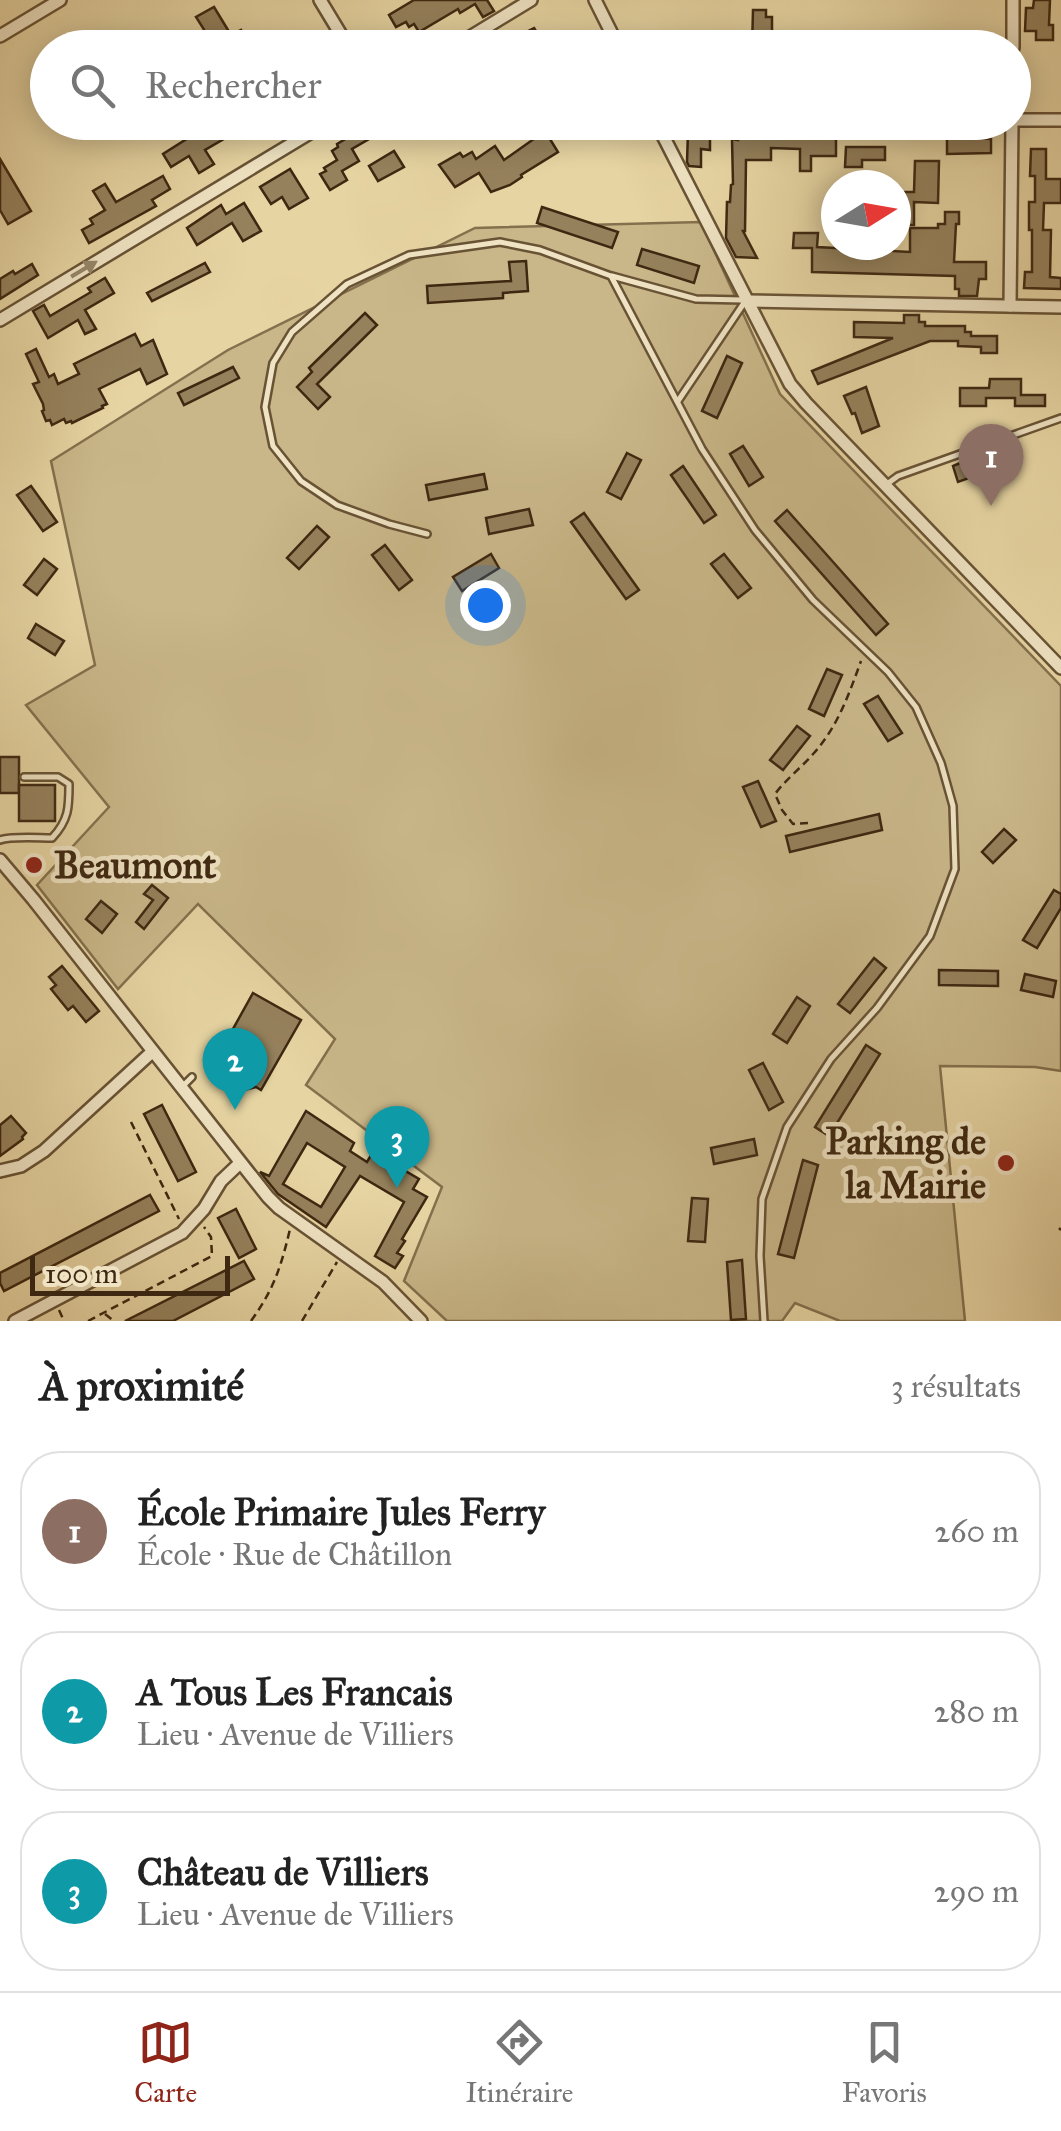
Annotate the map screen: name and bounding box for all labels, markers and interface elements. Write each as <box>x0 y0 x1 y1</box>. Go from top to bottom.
search box <box>30 30 1031 140</box>
icon: search <box>65 58 120 113</box>
text: Rechercher <box>145 62 321 108</box>
north arrow <box>821 170 911 260</box>
one-way arrow <box>70 261 98 278</box>
pin: 1 <box>958 424 1024 506</box>
your location <box>460 580 511 631</box>
place label: Beaumont <box>54 842 217 888</box>
marker: Beaumont <box>23 854 45 876</box>
pin: 2 <box>202 1028 268 1110</box>
pin: 3 <box>364 1106 430 1188</box>
place label: Parking de la Mairie <box>825 1118 986 1208</box>
marker: Parking de la Mairie <box>995 1152 1017 1174</box>
scale bar <box>30 1251 230 1296</box>
text: 100 m <box>45 1256 118 1291</box>
text: À proximité <box>40 1360 244 1412</box>
text: 3 résultats <box>891 1367 1021 1406</box>
text: École Primaire Jules Ferry <box>137 1489 545 1535</box>
text: 1 <box>68 1512 81 1551</box>
text: 260 m <box>934 1512 1019 1551</box>
text: École · Rue de Châtillon <box>137 1535 452 1574</box>
text: A Tous Les Francais <box>137 1669 453 1715</box>
text: 2 <box>67 1692 82 1731</box>
text: 280 m <box>934 1692 1019 1731</box>
text: Lieu · Avenue de Villiers <box>137 1715 454 1754</box>
text: Château de Villiers <box>137 1849 429 1895</box>
text: 3 <box>68 1872 81 1911</box>
text: 290 m <box>934 1872 1019 1911</box>
text: Lieu · Avenue de Villiers <box>137 1895 454 1934</box>
tab: Carte <box>134 2015 197 2110</box>
tab: Itinéraire <box>466 2015 573 2110</box>
tab: Favoris <box>842 2015 927 2110</box>

